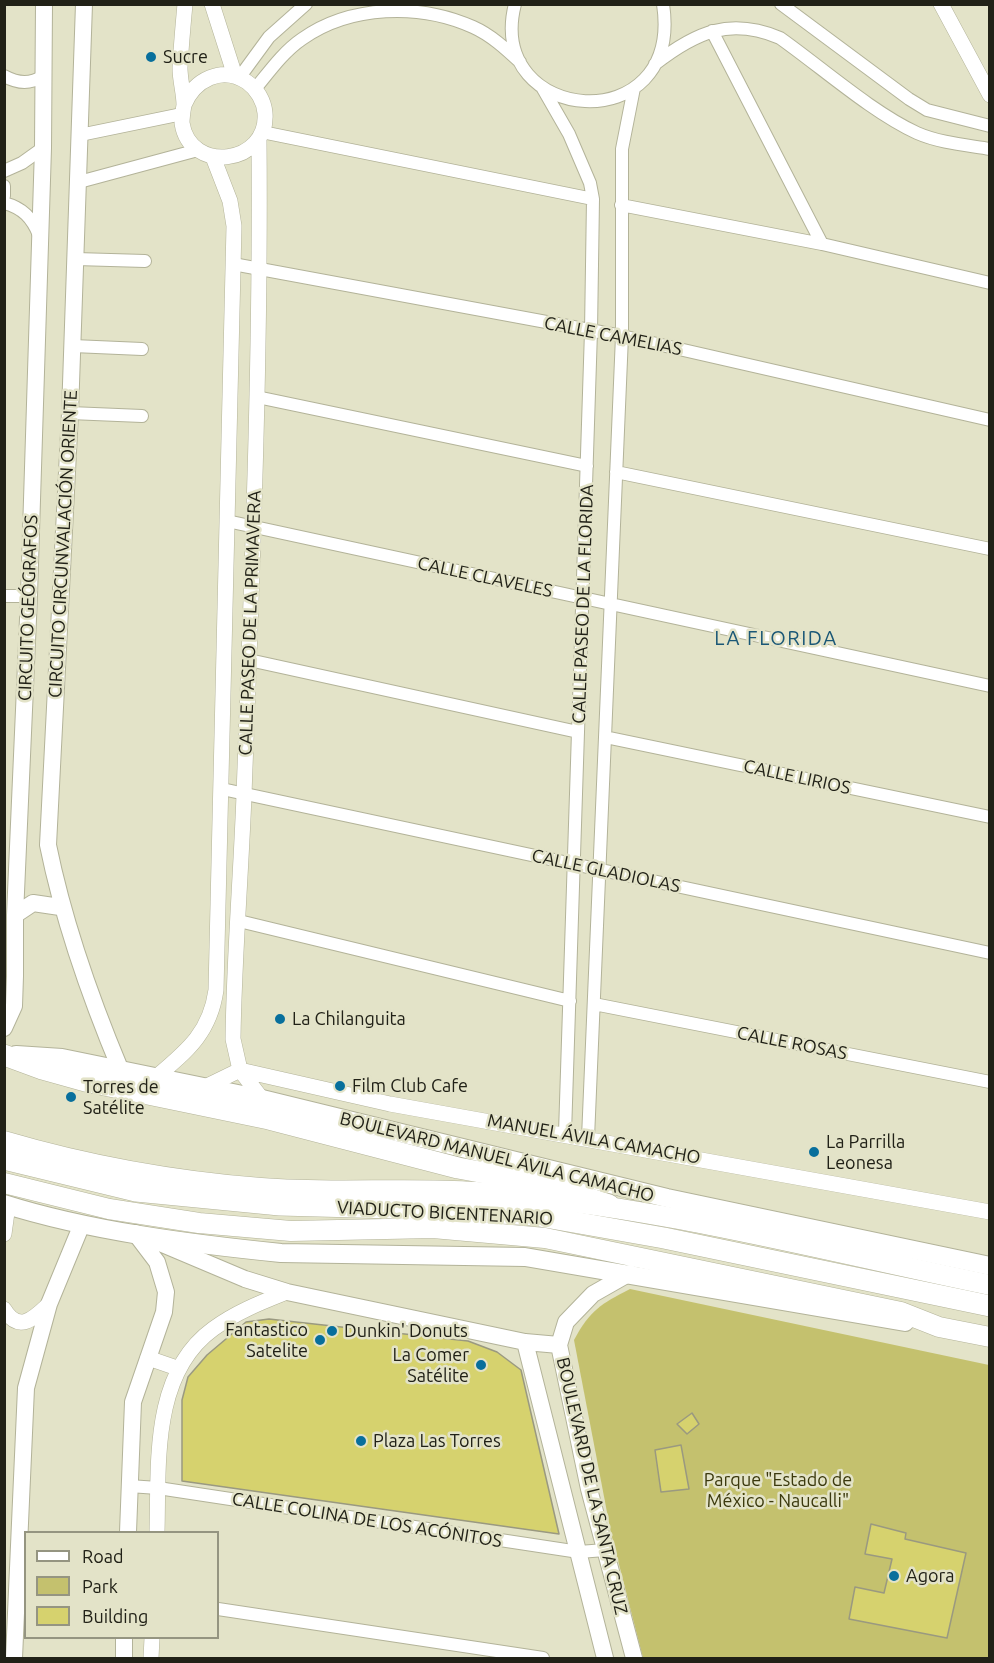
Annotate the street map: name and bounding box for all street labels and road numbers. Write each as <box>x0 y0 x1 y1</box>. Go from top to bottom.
street label: CALLE CAMELIAS <box>542 312 684 360</box>
street label: CIRCUITO CIRCUNVALACIÓN ORIENTE <box>44 390 82 698</box>
street label: CALLE PASEO DE LA FLORIDA <box>568 484 598 724</box>
street label: CALLE PASEO DE LA PRIMAVERA <box>235 490 265 756</box>
street label: CIRCUITO GEÓGRAFOS <box>14 514 42 702</box>
street label: CALLE CLAVELES <box>416 552 554 602</box>
street label: CALLE LIRIOS <box>742 755 852 799</box>
street label: CALLE GLADIOLAS <box>530 845 682 897</box>
street label: CALLE ROSAS <box>735 1022 849 1064</box>
street label: BOULEVARD MANUEL ÁVILA CAMACHO <box>338 1107 656 1207</box>
street label: MANUEL ÁVILA CAMACHO <box>486 1110 702 1168</box>
street label: VIADUCTO BICENTENARIO <box>336 1197 554 1229</box>
street label: BOULEVARD DE LA SANTA CRUZ <box>552 1355 632 1617</box>
street label: CALLE COLINA DE LOS ACÓNITOS <box>231 1488 503 1552</box>

